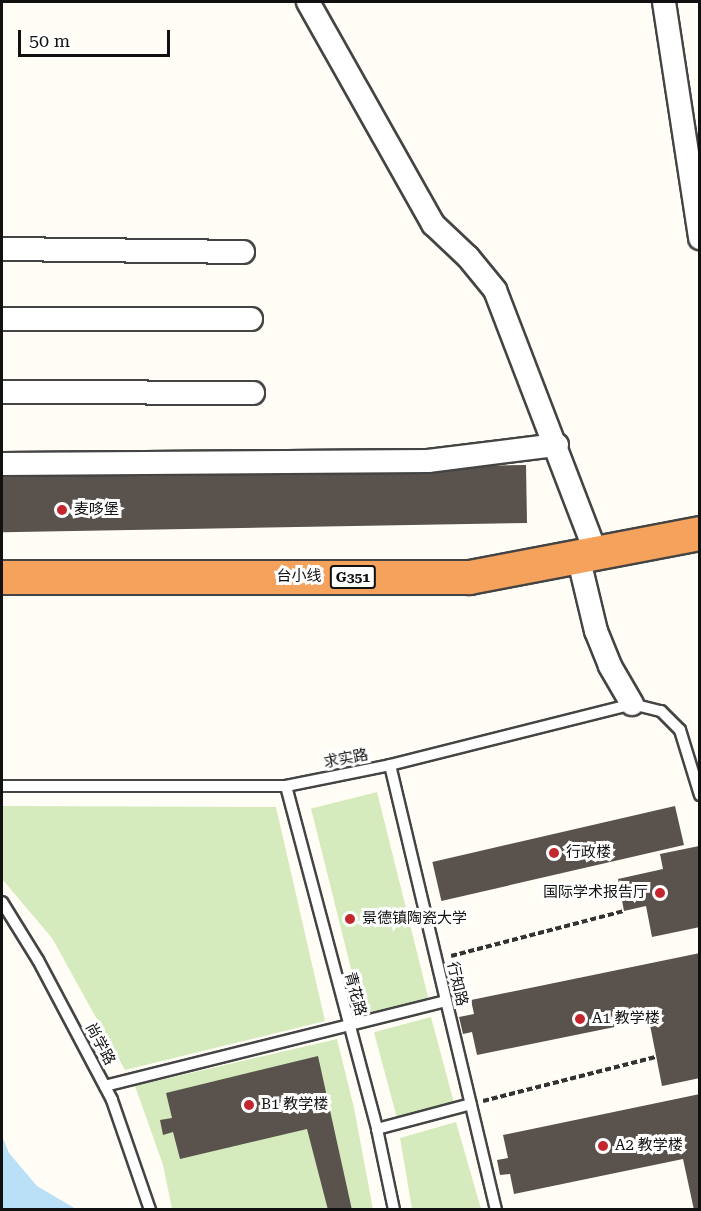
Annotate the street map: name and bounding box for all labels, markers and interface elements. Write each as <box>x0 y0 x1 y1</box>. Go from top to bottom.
scale bar <box>21 18 172 56</box>
text: 50 m <box>29 30 70 51</box>
place label: 麦哆堡 <box>74 501 119 519</box>
marker: 麦哆堡 <box>55 503 69 517</box>
road number: G351 <box>329 566 377 588</box>
street label: 台小线 <box>277 568 321 586</box>
street label: 求实路 <box>322 746 370 772</box>
place label: 行政楼 <box>566 844 611 862</box>
marker: 行政楼 <box>547 846 561 860</box>
place label: 国际学术报告厅 <box>543 884 648 902</box>
marker: 国际学术报告厅 <box>653 886 667 900</box>
place label: 景德镇陶瓷大学 <box>362 910 467 928</box>
marker: 景德镇陶瓷大学 <box>343 912 357 926</box>
street label: 行知路 <box>443 960 471 1008</box>
street label: 青花路 <box>340 970 370 1018</box>
place label: A1 教学楼 <box>592 1010 660 1028</box>
marker: A1 教学楼 <box>573 1012 587 1026</box>
street label: 尚学路 <box>81 1020 119 1068</box>
place label: B1 教学楼 <box>261 1096 328 1114</box>
marker: B1 教学楼 <box>242 1098 256 1112</box>
place label: A2 教学楼 <box>615 1137 683 1155</box>
marker: A2 教学楼 <box>596 1139 610 1153</box>

